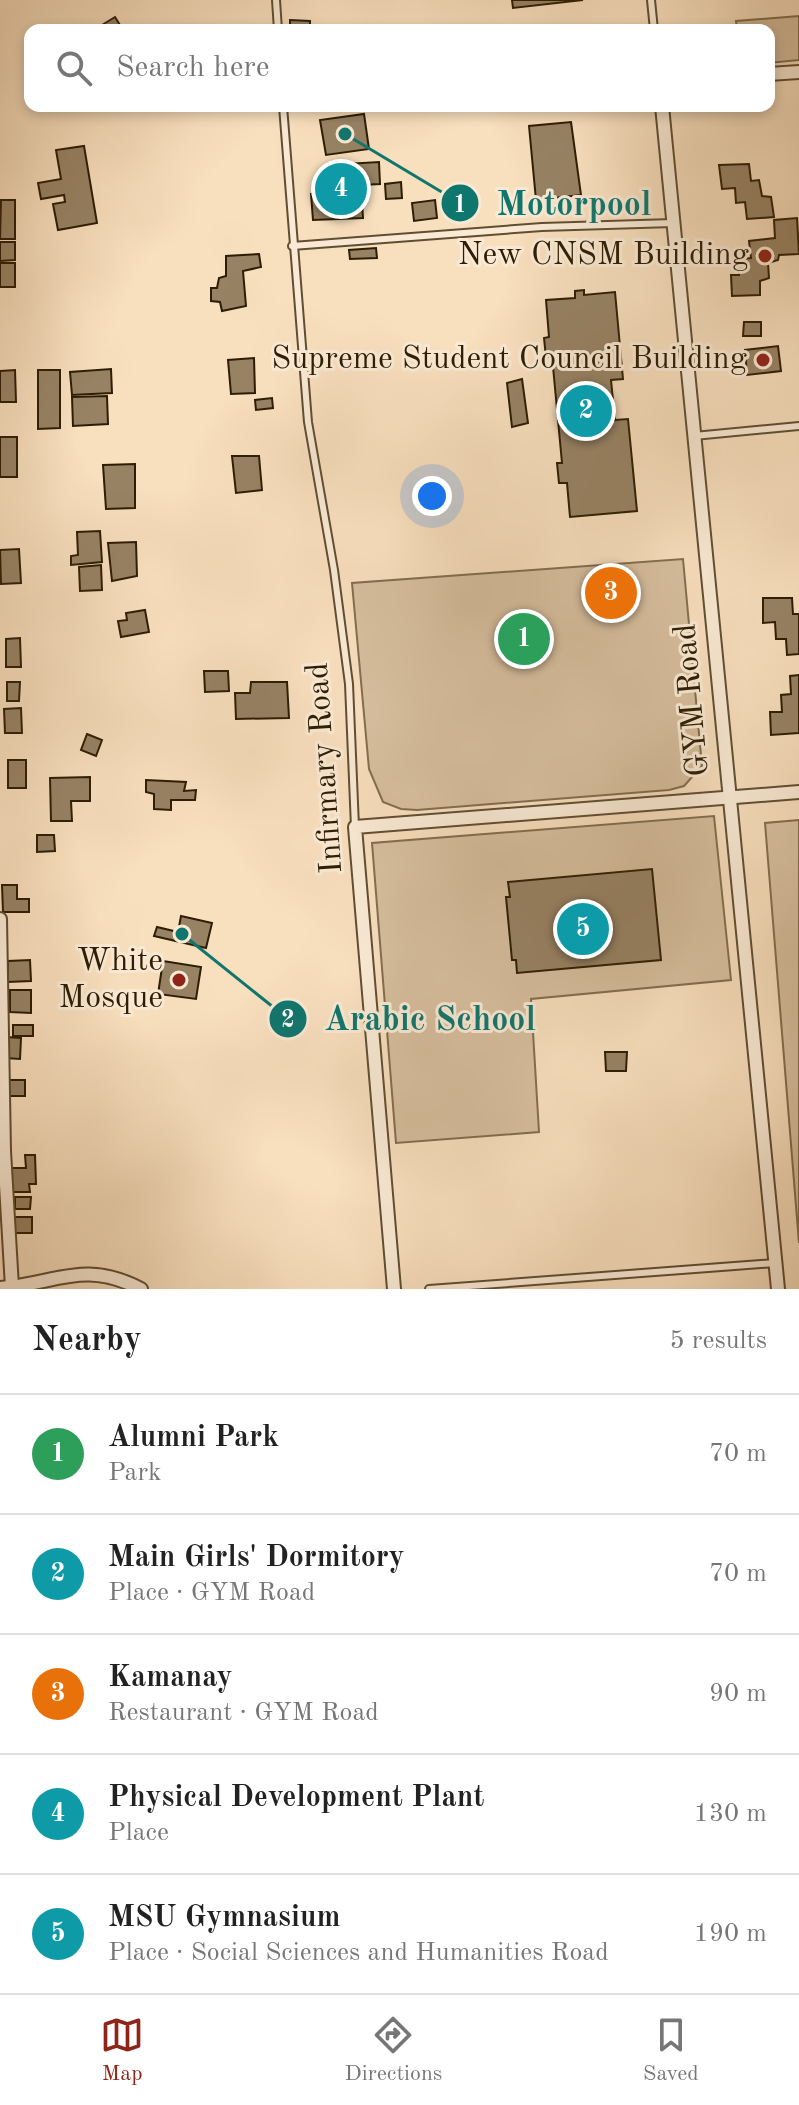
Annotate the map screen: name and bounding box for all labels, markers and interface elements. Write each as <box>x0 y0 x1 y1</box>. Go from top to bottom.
search box <box>24 24 775 112</box>
icon: search <box>52 46 96 90</box>
text: Search here <box>116 53 270 83</box>
pin: 4 <box>315 159 367 219</box>
callout: Motorpool <box>440 174 667 232</box>
text: Motorpool <box>497 189 651 223</box>
text: 1 <box>453 194 467 218</box>
place label: New CNSM Building <box>458 240 749 272</box>
marker: New CNSM Building <box>756 247 774 265</box>
place label: Supreme Student Council Building <box>271 344 747 376</box>
marker: Supreme Student Council Building <box>754 351 772 369</box>
pin: 2 <box>560 381 612 441</box>
your location <box>412 476 452 516</box>
pin: 3 <box>585 563 637 623</box>
pin: 1 <box>498 609 550 669</box>
street label: GYM Road <box>670 622 716 778</box>
street label: Infirmary Road <box>303 661 349 875</box>
pin: 5 <box>557 899 609 959</box>
place label: White Mosque <box>59 946 163 1015</box>
marker: White Mosque <box>170 971 188 989</box>
callout: Arabic School <box>268 990 552 1048</box>
text: Arabic School <box>324 1004 536 1038</box>
text: 2 <box>281 1009 295 1033</box>
text: Nearby <box>32 1324 142 1358</box>
text: 5 results <box>669 1328 767 1354</box>
text: Alumni Park <box>108 1423 279 1453</box>
text: 1 <box>50 1441 66 1467</box>
text: 70 m <box>709 1441 767 1467</box>
text: Park <box>108 1460 162 1486</box>
text: Main Girls' Dormitory <box>108 1543 405 1573</box>
text: 2 <box>50 1561 66 1587</box>
text: 70 m <box>709 1561 767 1587</box>
text: Place · GYM Road <box>108 1580 315 1606</box>
text: Kamanay <box>108 1663 232 1693</box>
text: 3 <box>50 1681 66 1707</box>
text: 90 m <box>709 1681 767 1707</box>
text: Restaurant · GYM Road <box>108 1700 379 1726</box>
text: Physical Development Plant <box>108 1783 484 1813</box>
text: 4 <box>50 1801 66 1827</box>
text: 130 m <box>694 1801 767 1827</box>
text: Place <box>108 1820 169 1846</box>
text: MSU Gymnasium <box>108 1903 340 1933</box>
text: 5 <box>50 1921 66 1947</box>
text: 190 m <box>694 1921 767 1947</box>
text: Place · Social Sciences and Humanities Road <box>108 1940 609 1966</box>
tab: Map <box>100 2013 144 2088</box>
tab: Directions <box>345 2013 442 2088</box>
tab: Saved <box>643 2013 699 2088</box>

